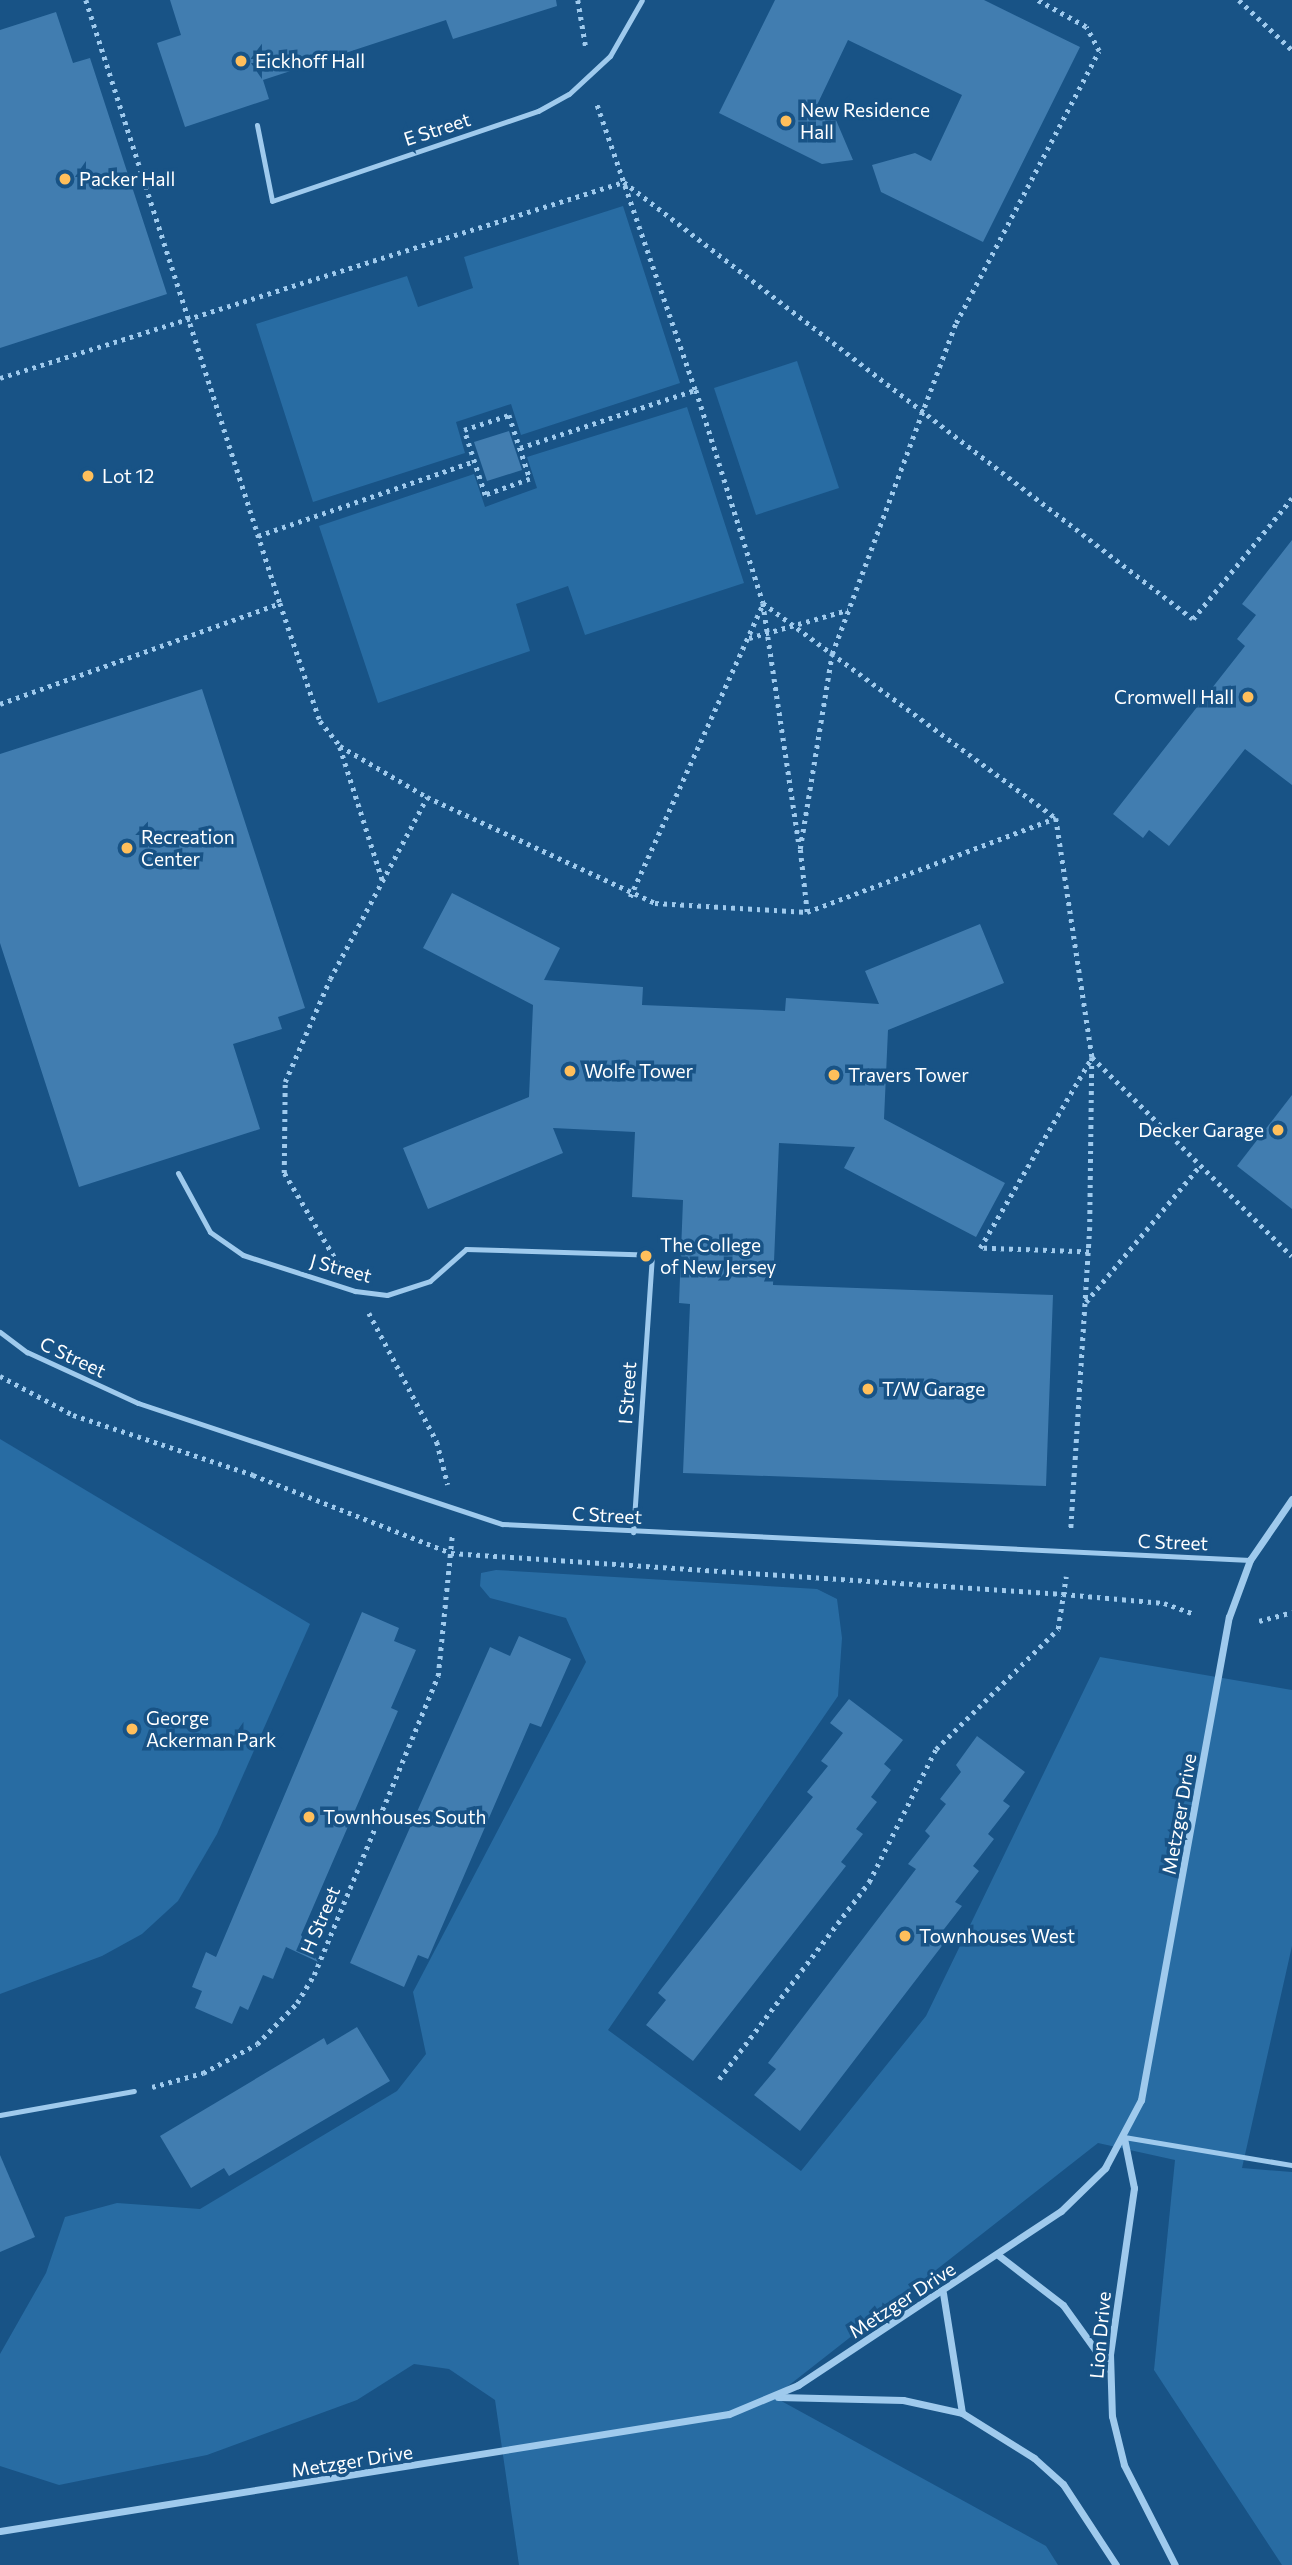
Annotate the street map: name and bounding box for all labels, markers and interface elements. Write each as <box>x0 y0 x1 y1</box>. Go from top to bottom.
place label: Eickhoff Hall <box>255 50 365 72</box>
marker: Eickhoff Hall <box>233 53 249 69</box>
place label: New Residence Hall <box>800 99 930 143</box>
street label: E Street <box>401 108 473 150</box>
marker: New Residence Hall <box>778 113 794 129</box>
place label: Packer Hall <box>79 168 175 190</box>
marker: Packer Hall <box>57 171 73 187</box>
place label: Lot 12 <box>102 465 154 487</box>
marker: Lot 12 <box>80 468 96 484</box>
place label: Cromwell Hall <box>1114 686 1234 708</box>
marker: Cromwell Hall <box>1240 689 1256 705</box>
place label: Recreation Center <box>141 826 235 870</box>
marker: Recreation Center <box>119 840 135 856</box>
place label: Wolfe Tower <box>584 1060 693 1082</box>
marker: Wolfe Tower <box>562 1063 578 1079</box>
place label: Travers Tower <box>848 1064 969 1086</box>
marker: Travers Tower <box>826 1067 842 1083</box>
place label: Decker Garage <box>1138 1119 1264 1141</box>
marker: Decker Garage <box>1270 1122 1286 1138</box>
place label: The College of New Jersey <box>660 1234 776 1278</box>
marker: The College of New Jersey <box>638 1248 654 1264</box>
street label: J Street <box>308 1249 374 1287</box>
street label: C Street <box>36 1332 110 1382</box>
street label: I Street <box>613 1361 641 1425</box>
place label: T/W Garage <box>882 1378 985 1400</box>
marker: T/W Garage <box>860 1381 876 1397</box>
street label: C Street <box>571 1502 643 1528</box>
street label: C Street <box>1137 1529 1209 1555</box>
place label: George Ackerman Park <box>146 1707 276 1751</box>
marker: George Ackerman Park <box>124 1721 140 1737</box>
street label: Metzger Drive <box>1157 1752 1201 1876</box>
place label: Townhouses South <box>323 1806 486 1828</box>
marker: Townhouses South <box>301 1809 317 1825</box>
street label: H Street <box>296 1883 344 1957</box>
place label: Townhouses West <box>919 1925 1075 1947</box>
marker: Townhouses West <box>897 1928 913 1944</box>
street label: Metzger Drive <box>844 2257 960 2343</box>
street label: Lion Drive <box>1085 2290 1115 2380</box>
street label: Metzger Drive <box>290 2440 414 2482</box>

